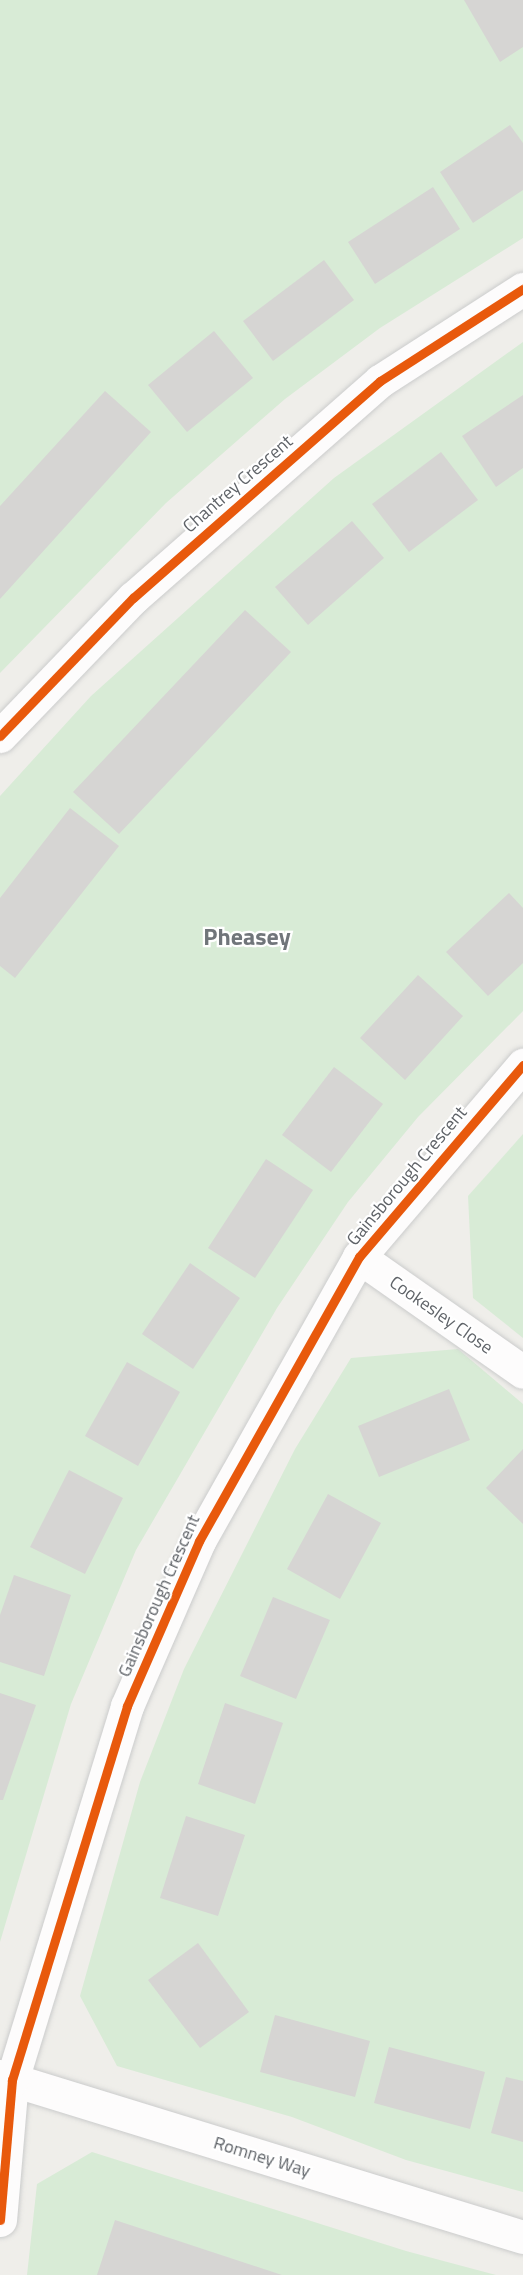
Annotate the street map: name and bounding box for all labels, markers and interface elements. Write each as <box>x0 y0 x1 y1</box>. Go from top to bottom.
street label: Chantrey Crescent <box>179 431 297 537</box>
district label: Pheasey <box>203 923 291 951</box>
street label: Gainsborough Crescent <box>342 1102 472 1250</box>
street label: Cookesley Close <box>385 1271 497 1359</box>
street label: Gainsborough Crescent <box>114 1512 204 1680</box>
street label: Romney Way <box>211 2132 313 2182</box>

